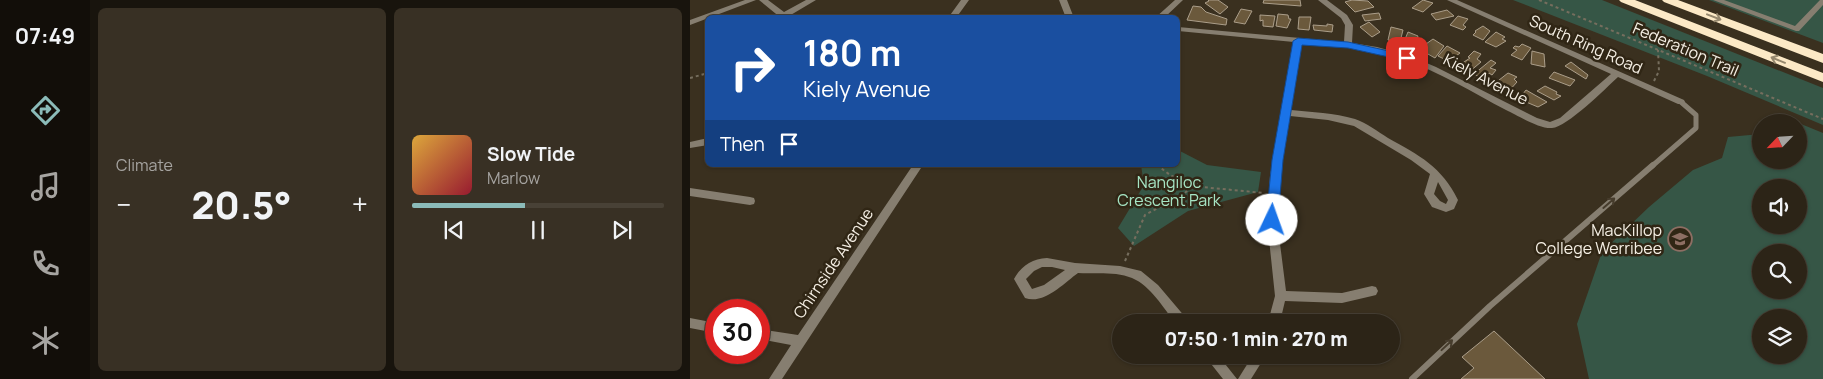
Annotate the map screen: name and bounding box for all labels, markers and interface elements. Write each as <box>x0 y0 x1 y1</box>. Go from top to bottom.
street label: South Ring Road <box>1526 9 1646 79</box>
one-way arrow <box>1706 13 1721 23</box>
street label: Federation Trail <box>1630 17 1742 81</box>
text: 07:49 <box>15 21 75 51</box>
text: 180 m <box>803 29 901 77</box>
icon: right <box>720 35 785 100</box>
pin <box>1386 37 1428 79</box>
icon: arrive <box>1393 44 1421 72</box>
street label: Kiely Avenue <box>1440 48 1532 110</box>
one-way arrow <box>1771 55 1786 64</box>
text: Kiely Avenue <box>803 74 931 104</box>
icon: directions <box>28 93 63 128</box>
north arrow <box>1752 114 1808 169</box>
map controls <box>1752 114 1807 364</box>
icon: arrive <box>775 130 803 158</box>
text: Then <box>720 131 765 157</box>
text: Slow Tide <box>487 141 575 167</box>
text: Climate <box>116 154 173 176</box>
text: Marlow <box>487 167 540 189</box>
icon: music <box>28 169 63 204</box>
park label: Nangiloc Crescent Park <box>1117 171 1222 211</box>
text: 20.5° <box>191 178 292 230</box>
button: sound <box>1752 179 1807 234</box>
text: − <box>116 185 131 223</box>
text: + <box>352 185 368 223</box>
position arrow <box>1245 193 1297 245</box>
one-way arrow <box>1602 198 1615 209</box>
street label: Chirnside Avenue <box>788 203 878 323</box>
icon: previous <box>440 216 468 244</box>
icon: pause <box>524 216 552 244</box>
icon: next <box>608 216 636 244</box>
place label: MacKillop College Werribee <box>1535 219 1662 259</box>
school or university icon: MacKillop College Werribee <box>1667 226 1693 252</box>
button: search <box>1752 244 1807 299</box>
icon: phone <box>28 246 63 281</box>
speed limit sign: 30 <box>705 299 770 364</box>
button: layers <box>1752 309 1807 364</box>
icon: climate <box>28 323 63 358</box>
text: 07:50 · 1 min · 270 m <box>1164 326 1348 352</box>
one-way arrow <box>1441 339 1453 351</box>

